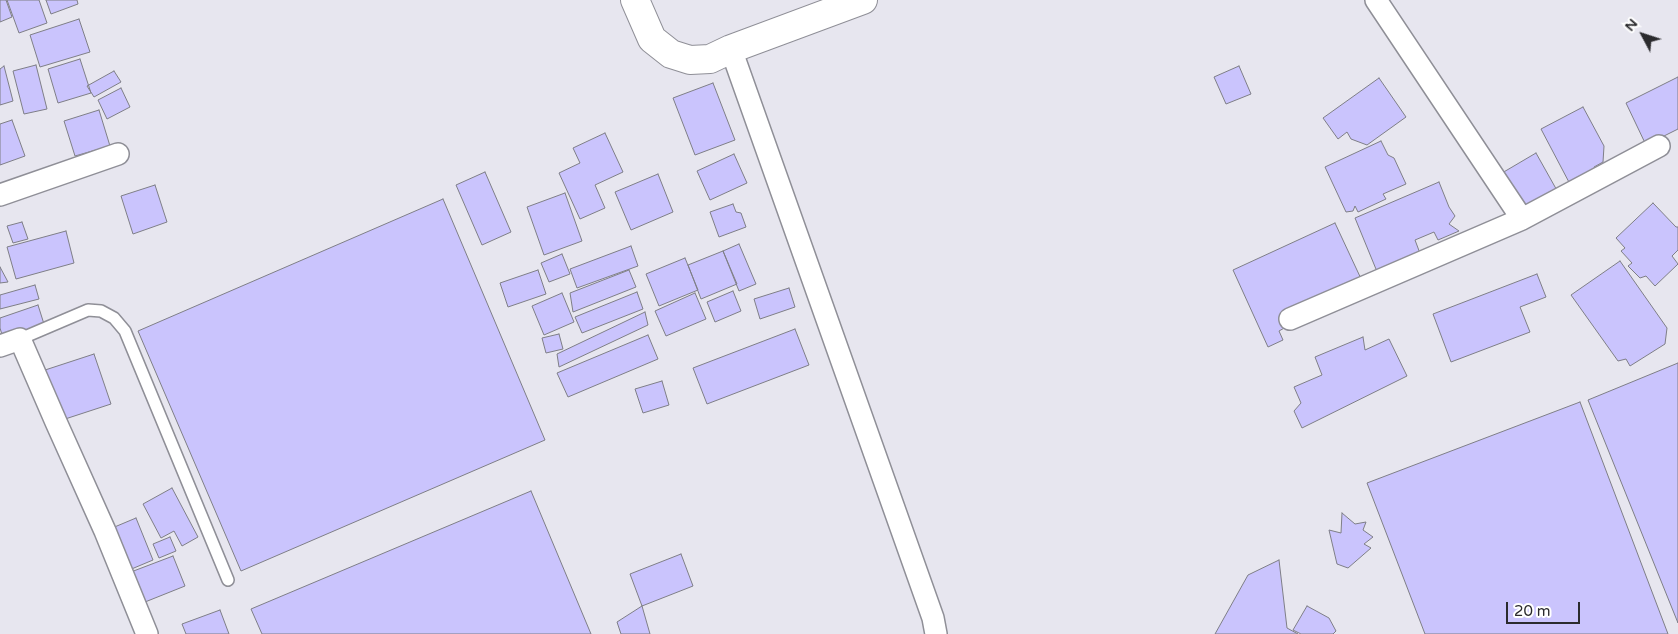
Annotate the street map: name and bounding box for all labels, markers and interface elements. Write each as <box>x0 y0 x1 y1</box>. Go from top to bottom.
north arrow <box>1618 10 1668 60</box>
text: N <box>1621 15 1641 35</box>
scale bar <box>1508 592 1582 624</box>
text: 20 m <box>1514 602 1551 620</box>

